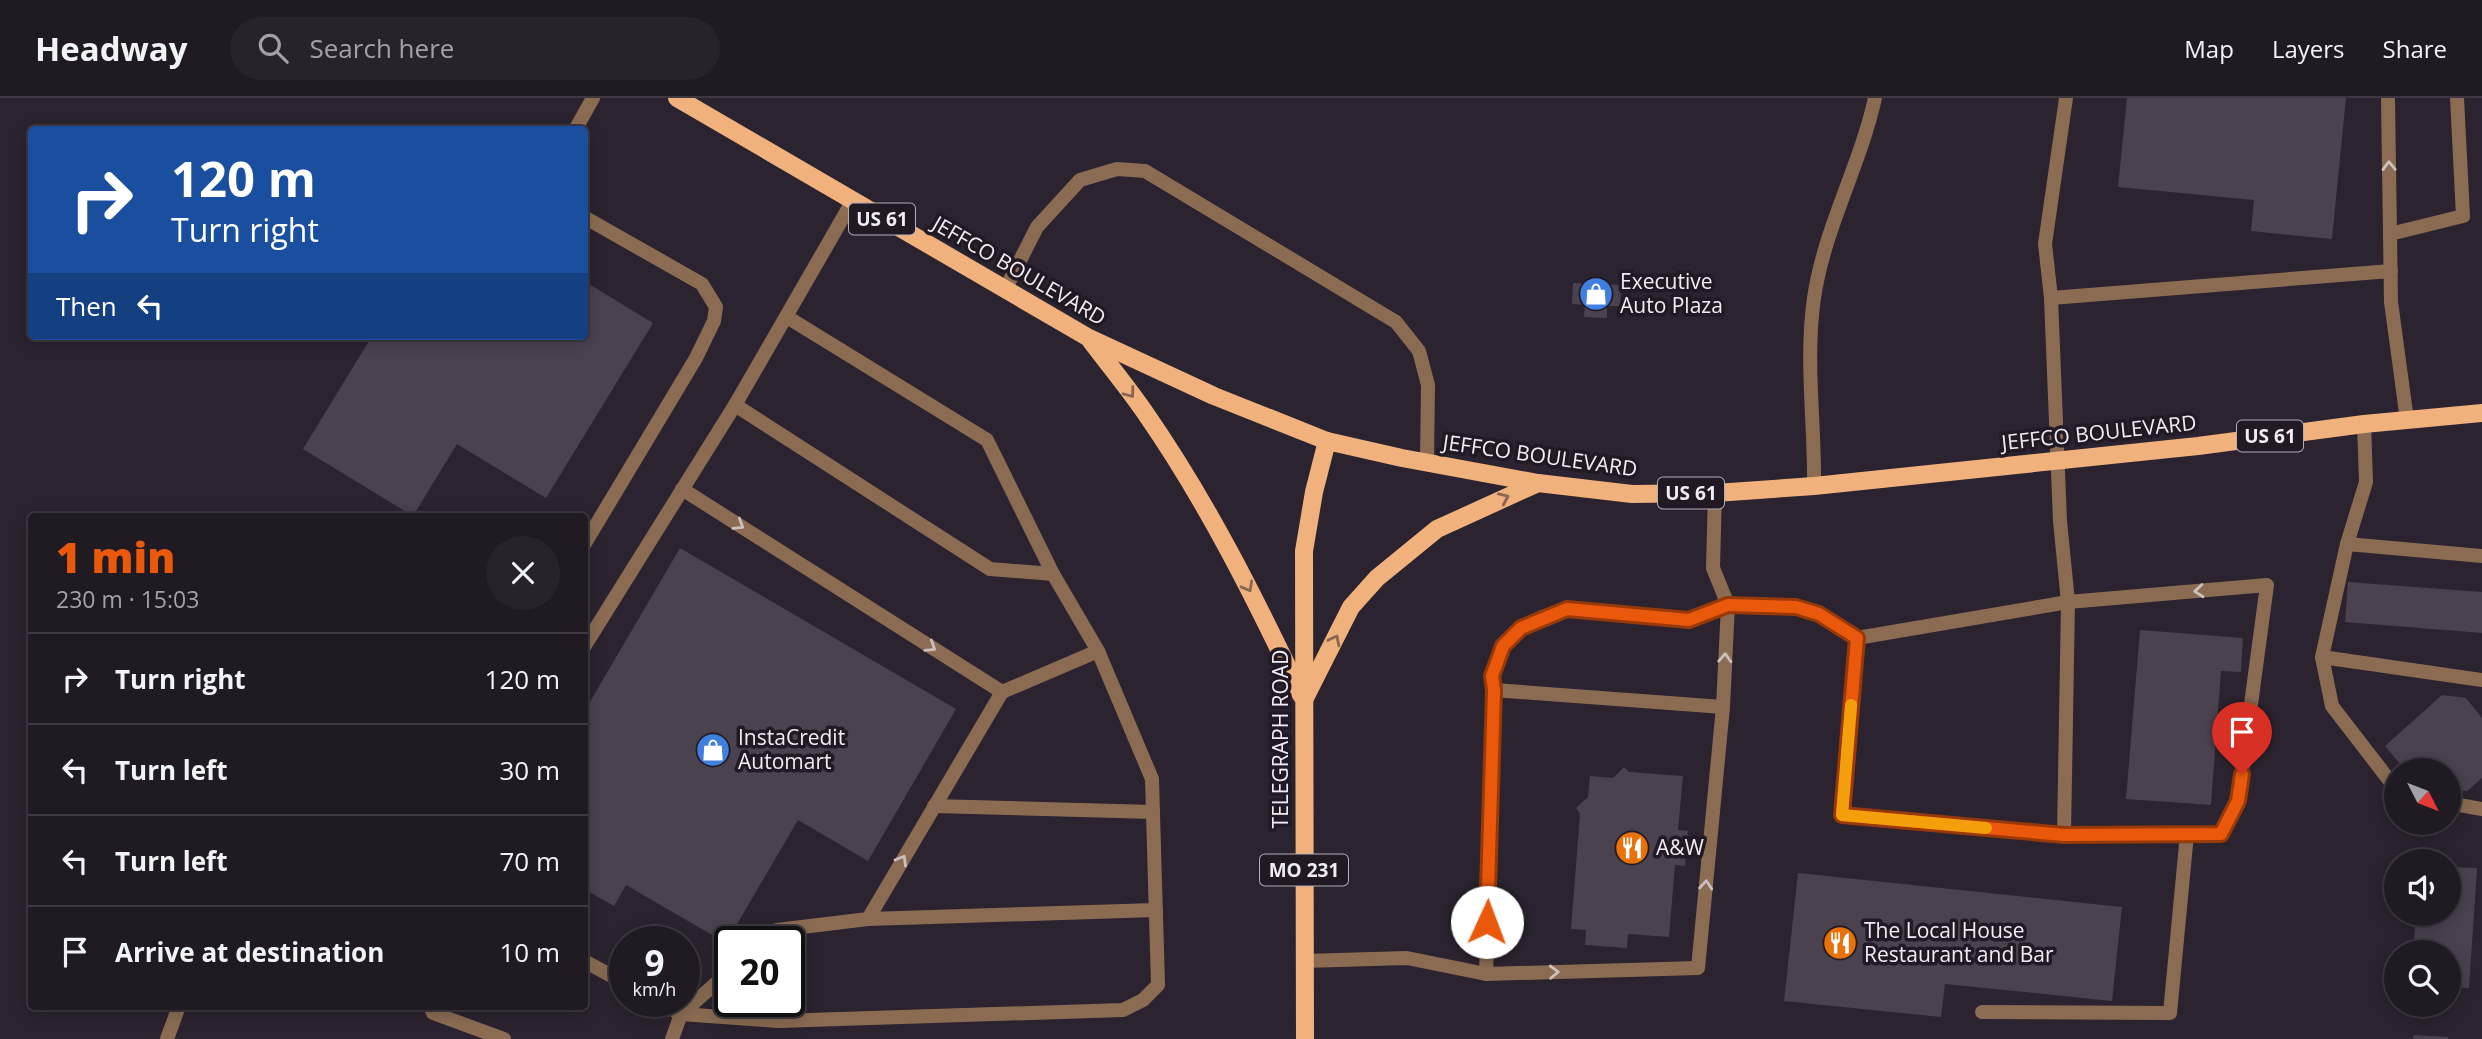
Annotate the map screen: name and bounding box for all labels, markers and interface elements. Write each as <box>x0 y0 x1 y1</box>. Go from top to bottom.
search box <box>230 17 720 80</box>
text: Headway <box>35 26 188 71</box>
icon: search <box>254 29 292 67</box>
text: Search here <box>310 30 454 66</box>
text: Map <box>2184 32 2234 65</box>
text: Layers <box>2272 32 2345 65</box>
text: Share <box>2383 32 2447 65</box>
text: 120 m <box>171 145 316 211</box>
icon: right <box>56 154 147 245</box>
one-way arrow <box>2381 160 2396 171</box>
road number: US 61 <box>849 203 915 234</box>
text: Turn right <box>171 208 319 251</box>
street label: JEFFCO BOULEVARD <box>926 208 1111 331</box>
place label: Executive Auto Plaza <box>1620 267 1723 319</box>
shop icon: Executive Auto Plaza <box>1577 275 1615 313</box>
icon: left <box>131 287 169 325</box>
text: Then <box>56 288 117 324</box>
one-way arrow <box>1122 385 1134 397</box>
street label: JEFFCO BOULEVARD <box>1998 408 2198 456</box>
road number: US 61 <box>2237 420 2303 452</box>
street label: JEFFCO BOULEVARD <box>1439 427 1639 483</box>
road number: US 61 <box>1658 478 1724 508</box>
one-way arrow <box>1497 492 1509 506</box>
one-way arrow <box>732 517 745 530</box>
text: 1 min <box>56 528 175 585</box>
button: close <box>486 536 560 610</box>
one-way arrow <box>1240 579 1253 592</box>
text: 230 m · 15:03 <box>56 583 199 615</box>
one-way arrow <box>2193 583 2204 598</box>
one-way arrow <box>1326 635 1340 648</box>
one-way arrow <box>923 639 936 652</box>
street label: TELEGRAPH ROAD <box>1266 650 1294 828</box>
one-way arrow <box>1718 653 1733 664</box>
icon: right <box>56 660 94 698</box>
text: Turn right <box>115 661 246 697</box>
text: 120 m <box>485 661 560 697</box>
pin <box>2212 702 2272 774</box>
icon: arrive <box>2223 713 2261 751</box>
place label: InstaCredit Automart <box>738 723 845 775</box>
shop icon: InstaCredit Automart <box>694 731 732 769</box>
icon: left <box>56 751 94 789</box>
text: Turn left <box>115 752 227 788</box>
text: 30 m <box>499 752 560 788</box>
north arrow <box>2384 758 2460 835</box>
map controls <box>2384 758 2461 1017</box>
restaurant icon: A&W <box>1613 829 1651 867</box>
place label: A&W <box>1656 833 1705 861</box>
icon: left <box>56 842 94 880</box>
text: Turn left <box>115 843 227 879</box>
text: 70 m <box>499 843 560 879</box>
button: sound <box>2384 849 2461 926</box>
one-way arrow <box>894 855 907 868</box>
road number: MO 231 <box>1260 855 1348 886</box>
one-way arrow <box>1698 879 1713 890</box>
position arrow <box>1450 885 1524 959</box>
place label: The Local House Restaurant and Bar <box>1864 916 2054 968</box>
restaurant icon: The Local House Restaurant and Bar <box>1821 924 1859 962</box>
speed limit sign: 20 <box>714 926 805 1017</box>
icon: arrive <box>56 933 94 971</box>
text: Arrive at destination <box>115 934 384 970</box>
text: 10 m <box>499 934 560 970</box>
text: 9 <box>644 939 665 986</box>
button: search <box>2384 940 2461 1017</box>
one-way arrow <box>1549 964 1560 979</box>
text: km/h <box>633 977 676 1001</box>

